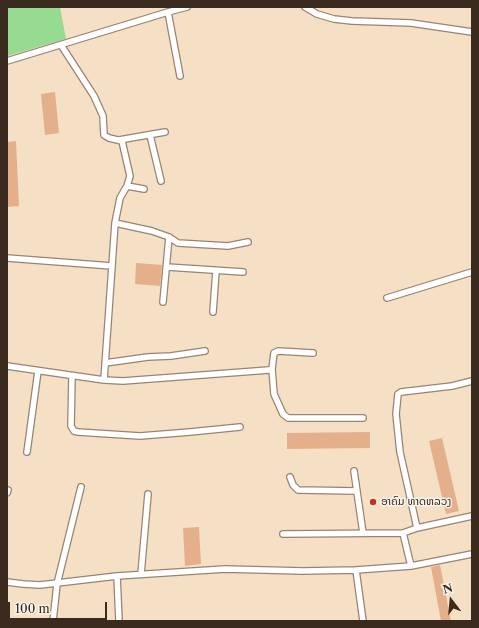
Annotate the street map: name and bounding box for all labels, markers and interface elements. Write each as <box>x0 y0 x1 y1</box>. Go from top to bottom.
place label: ອາຄົມ ທາດຫລວງ <box>381 495 451 509</box>
marker: ອາຄົມ ທາດຫລວງ <box>368 497 378 507</box>
north arrow <box>431 580 471 620</box>
text: N <box>441 580 454 597</box>
scale bar <box>10 594 109 620</box>
text: 100 m <box>15 601 50 616</box>

